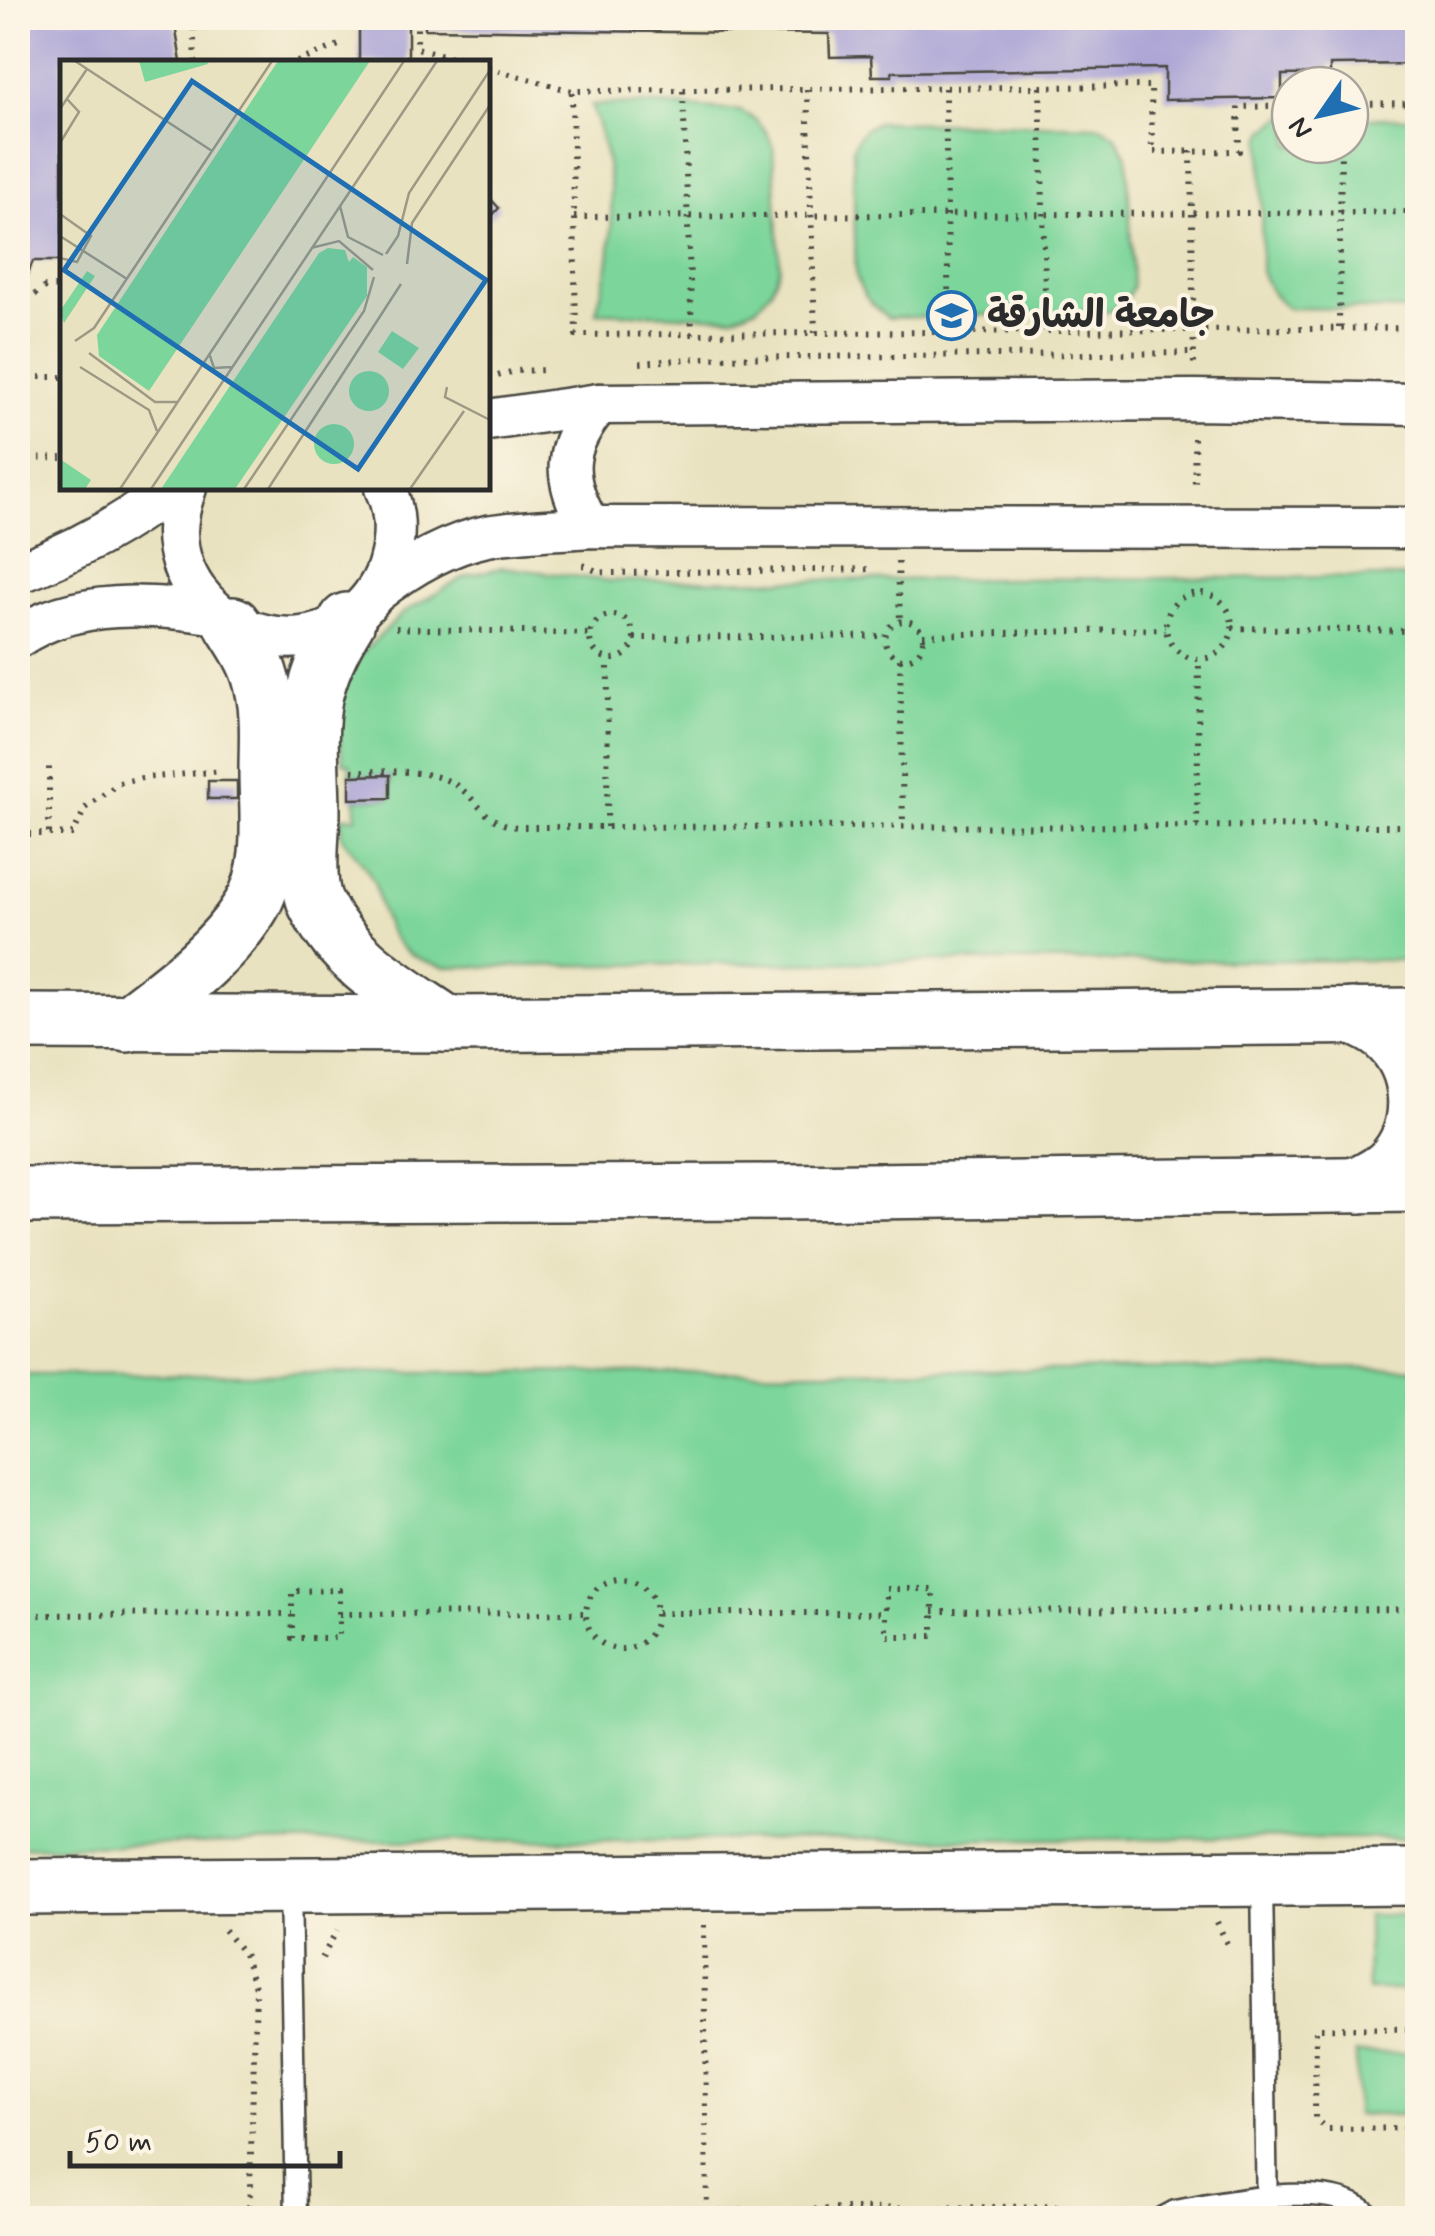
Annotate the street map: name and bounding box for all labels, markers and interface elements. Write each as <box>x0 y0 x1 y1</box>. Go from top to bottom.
inset map <box>60 60 490 490</box>
north arrow <box>1270 65 1370 165</box>
text: N <box>1281 110 1322 146</box>
school or university icon: جامعة الشارقة <box>926 290 978 342</box>
place label: جامعة الشارقة <box>987 292 1215 341</box>
scale bar <box>70 2106 340 2168</box>
text: 50 m <box>85 2123 152 2162</box>

